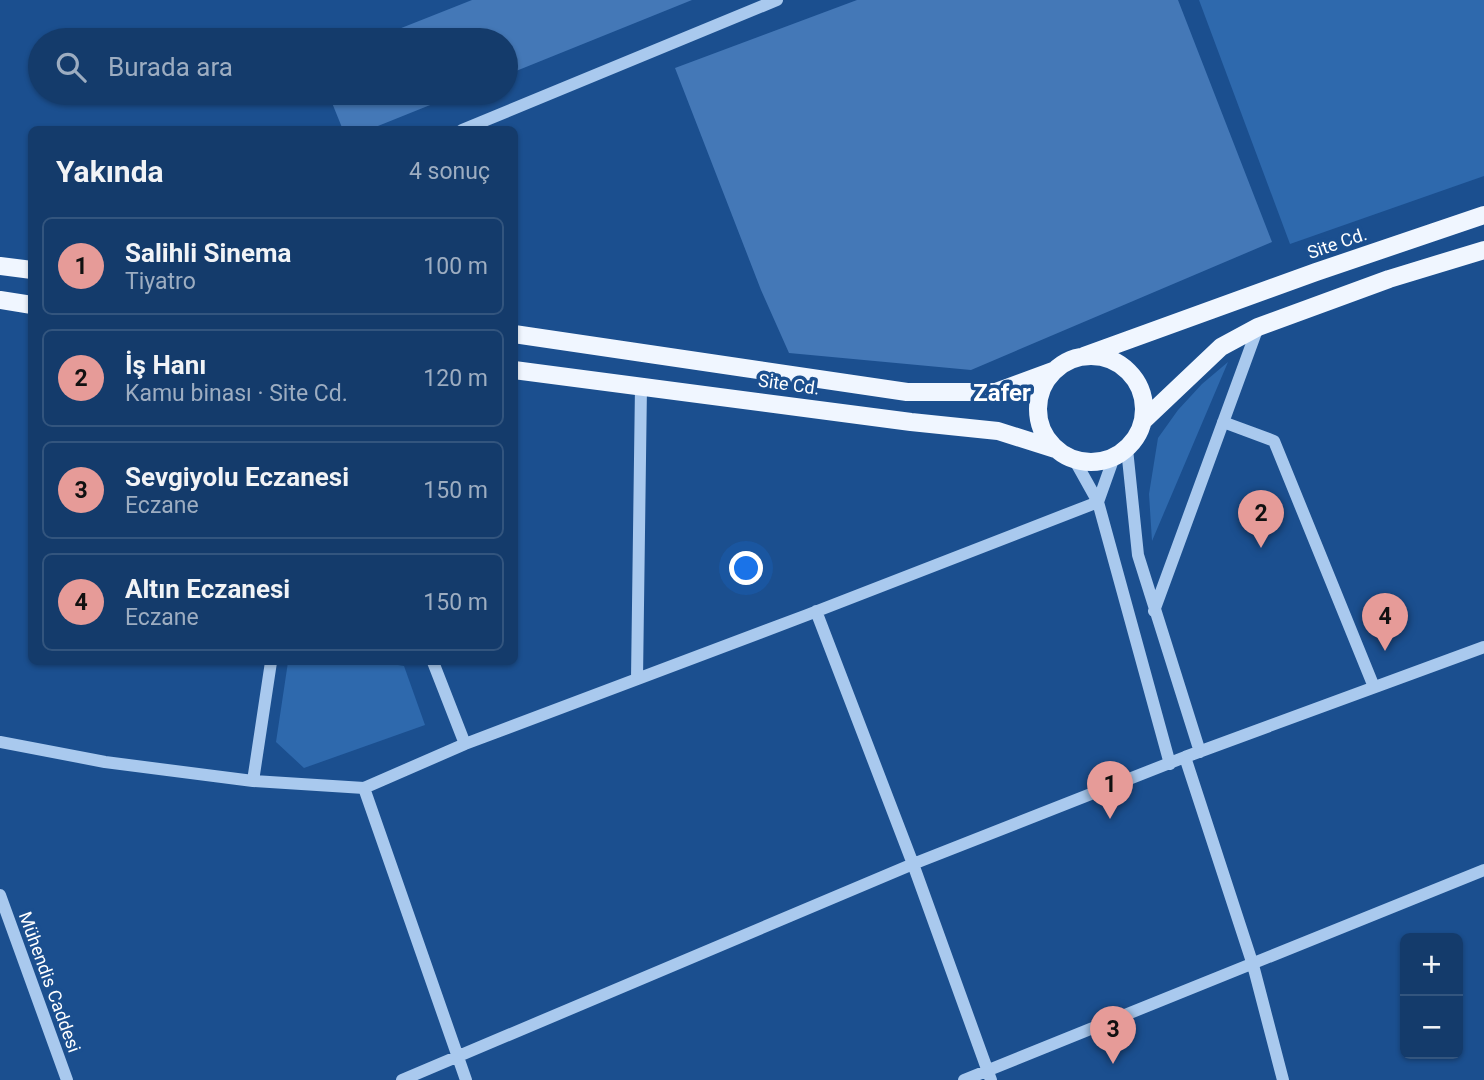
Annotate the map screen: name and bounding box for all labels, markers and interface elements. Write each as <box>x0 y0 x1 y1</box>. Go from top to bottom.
search box <box>28 28 518 105</box>
icon: search <box>52 48 90 86</box>
text: Burada ara <box>108 52 233 82</box>
text: Yakında <box>56 154 164 189</box>
text: 4 sonuç <box>409 158 490 185</box>
street label: Site Cd. <box>1304 223 1370 263</box>
text: Salihli Sinema <box>125 238 291 268</box>
text: 1 <box>74 253 88 280</box>
text: 100 m <box>423 253 488 280</box>
text: Tiyatro <box>125 268 196 295</box>
text: İş Hanı <box>125 350 206 380</box>
text: 2 <box>74 365 88 392</box>
text: 120 m <box>423 365 488 392</box>
street label: Site Cd. <box>757 369 821 399</box>
district label: Zafer <box>973 379 1031 407</box>
text: Kamu binası · Site Cd. <box>125 380 348 407</box>
text: Sevgiyolu Eczanesi <box>125 462 349 492</box>
text: 3 <box>74 477 88 504</box>
text: 150 m <box>423 477 488 504</box>
pin: 2 <box>1238 490 1284 548</box>
text: Eczane <box>125 492 199 519</box>
your location <box>729 551 763 585</box>
text: Altın Eczanesi <box>125 574 290 604</box>
text: 4 <box>74 589 88 616</box>
text: 150 m <box>423 589 488 616</box>
pin: 4 <box>1362 593 1408 651</box>
text: Eczane <box>125 604 199 631</box>
pin: 1 <box>1087 761 1133 819</box>
street label: Mühendis Caddesi <box>15 909 85 1055</box>
map controls <box>1400 933 1463 1059</box>
button: + <box>1400 933 1463 996</box>
button: − <box>1400 996 1463 1059</box>
pin: 3 <box>1090 1006 1136 1064</box>

